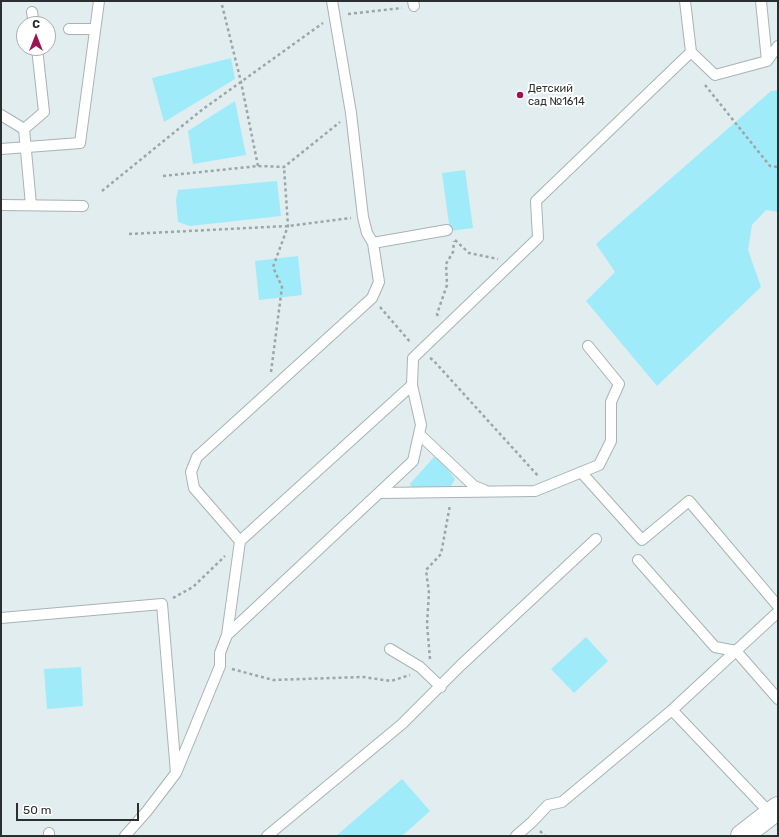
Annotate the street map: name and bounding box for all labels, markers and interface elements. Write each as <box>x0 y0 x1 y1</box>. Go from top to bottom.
north arrow <box>16 16 56 56</box>
text: С <box>32 18 40 31</box>
place label: Детский сад №1614 <box>528 82 585 108</box>
marker: Детский сад №1614 <box>515 90 525 100</box>
scale bar <box>18 795 141 821</box>
text: 50 m <box>23 803 51 817</box>

